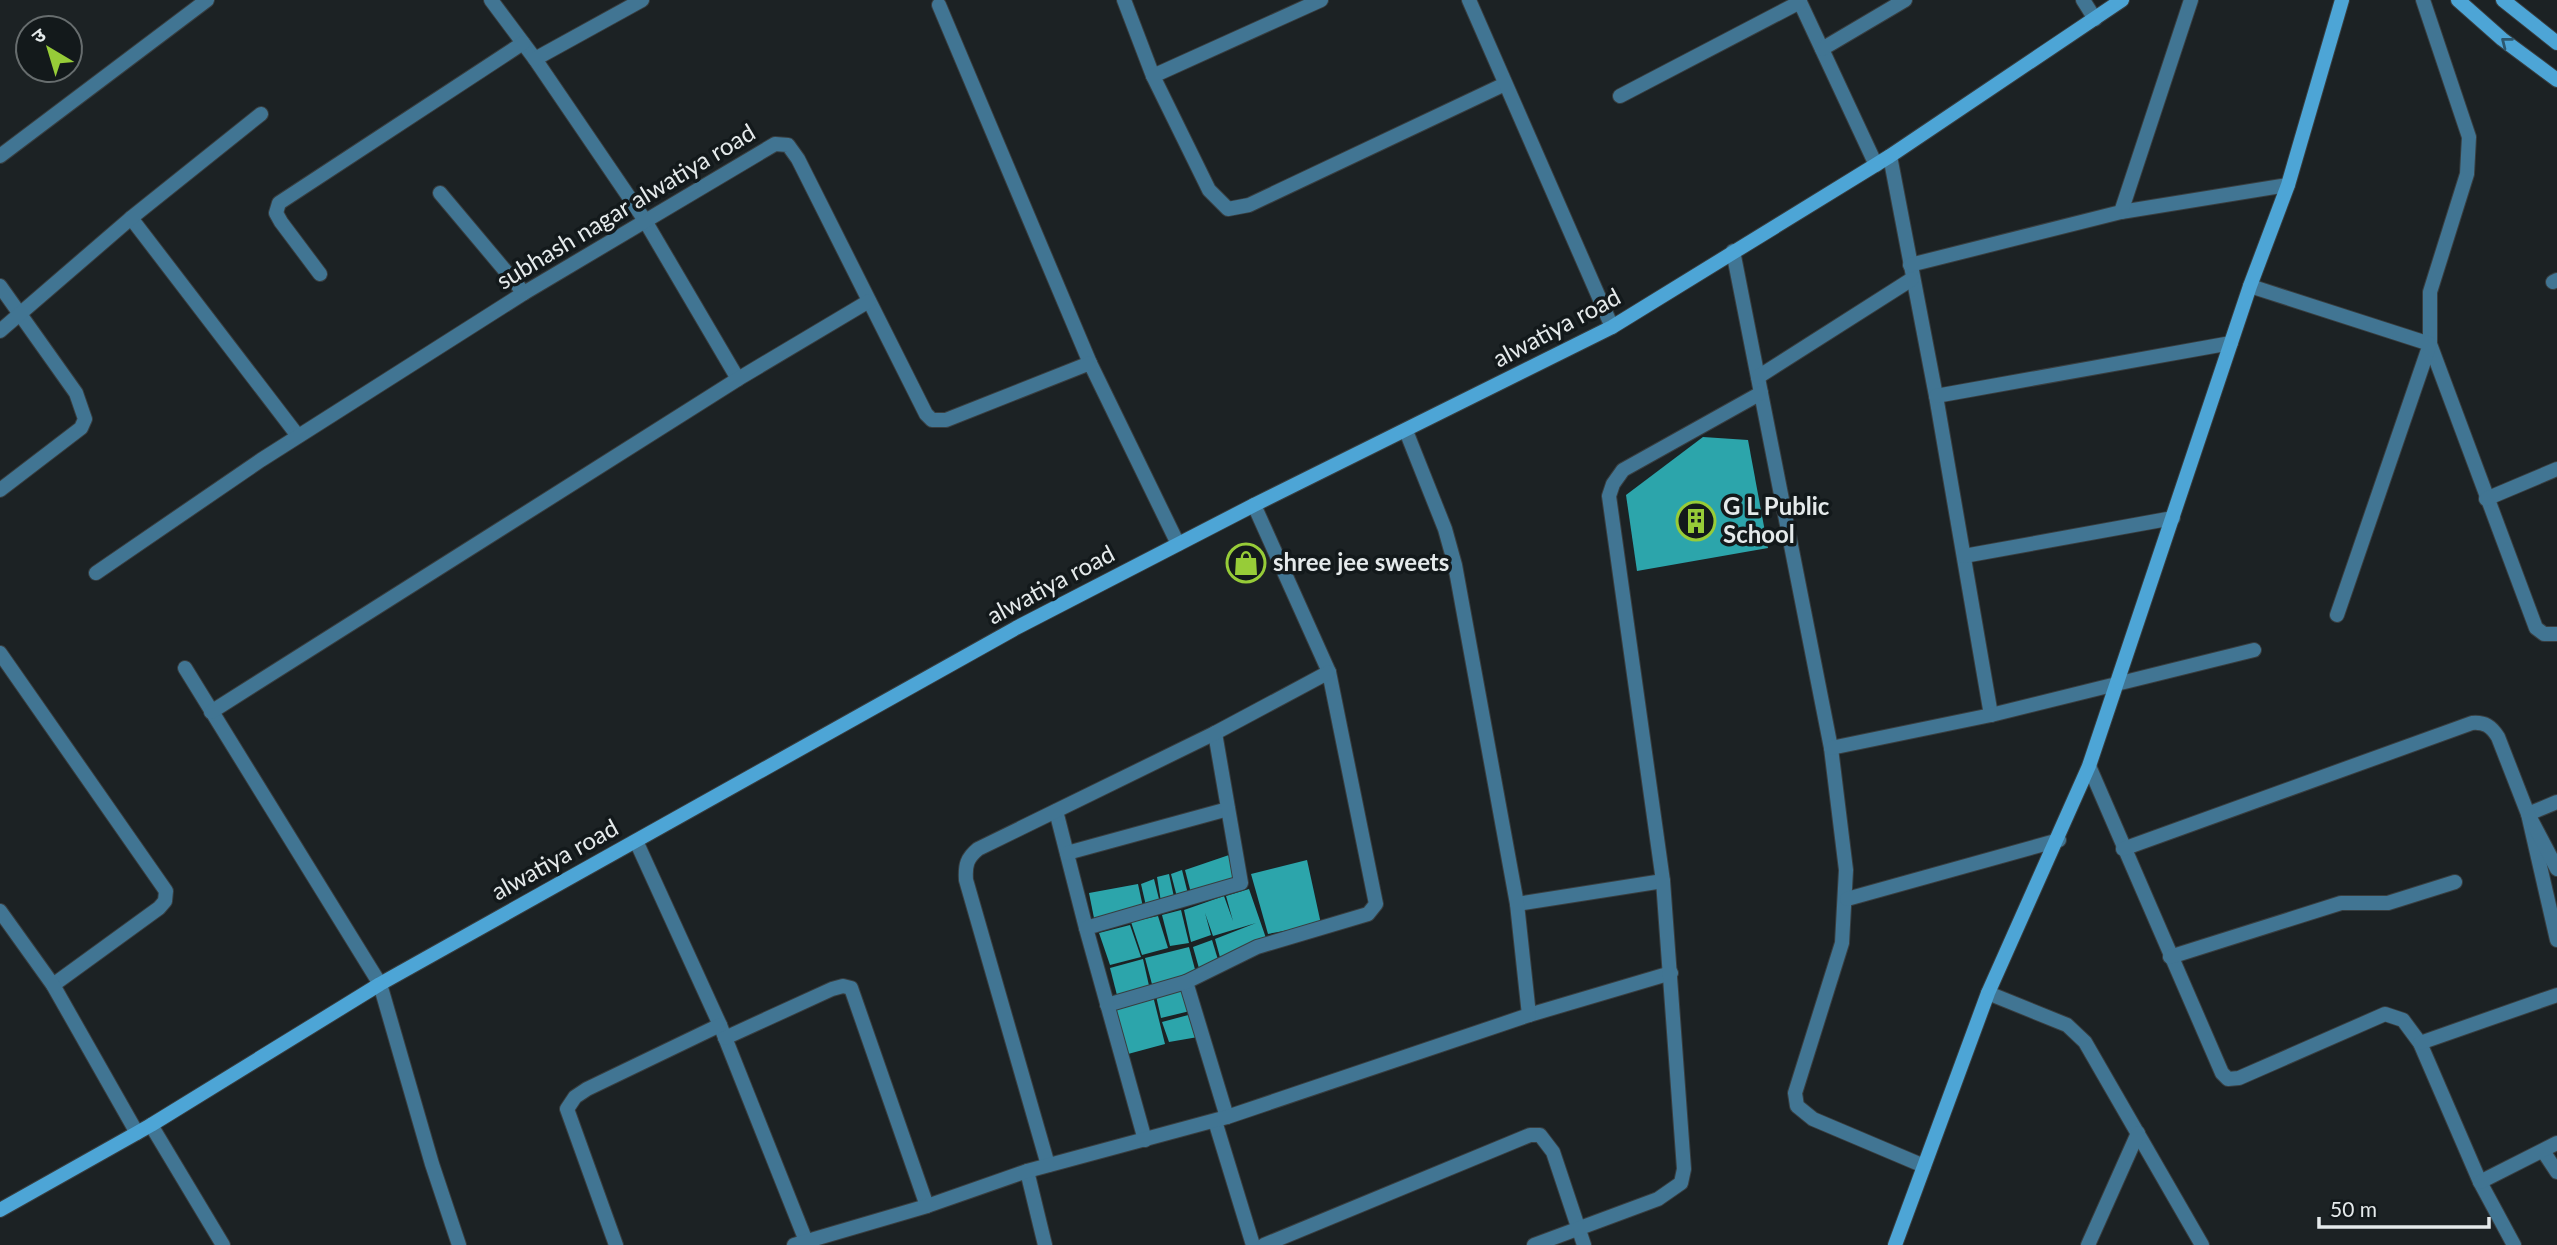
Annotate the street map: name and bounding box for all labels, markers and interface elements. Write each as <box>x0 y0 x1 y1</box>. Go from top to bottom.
north arrow <box>14 14 84 84</box>
text: उ <box>27 22 50 48</box>
one-way arrow <box>2501 37 2514 50</box>
street label: subhash nagar alwatiya road <box>491 117 760 295</box>
street label: alwatiya road <box>1488 281 1625 372</box>
place label: G L Public School <box>1723 491 1830 548</box>
building icon: G L Public School <box>1675 500 1717 542</box>
street label: alwatiya road <box>982 538 1119 629</box>
shop icon: shree jee sweets <box>1225 542 1267 584</box>
place label: shree jee sweets <box>1273 547 1449 576</box>
street label: alwatiya road <box>486 812 623 905</box>
scale bar <box>2319 1186 2489 1230</box>
text: 50 m <box>2330 1196 2377 1221</box>

